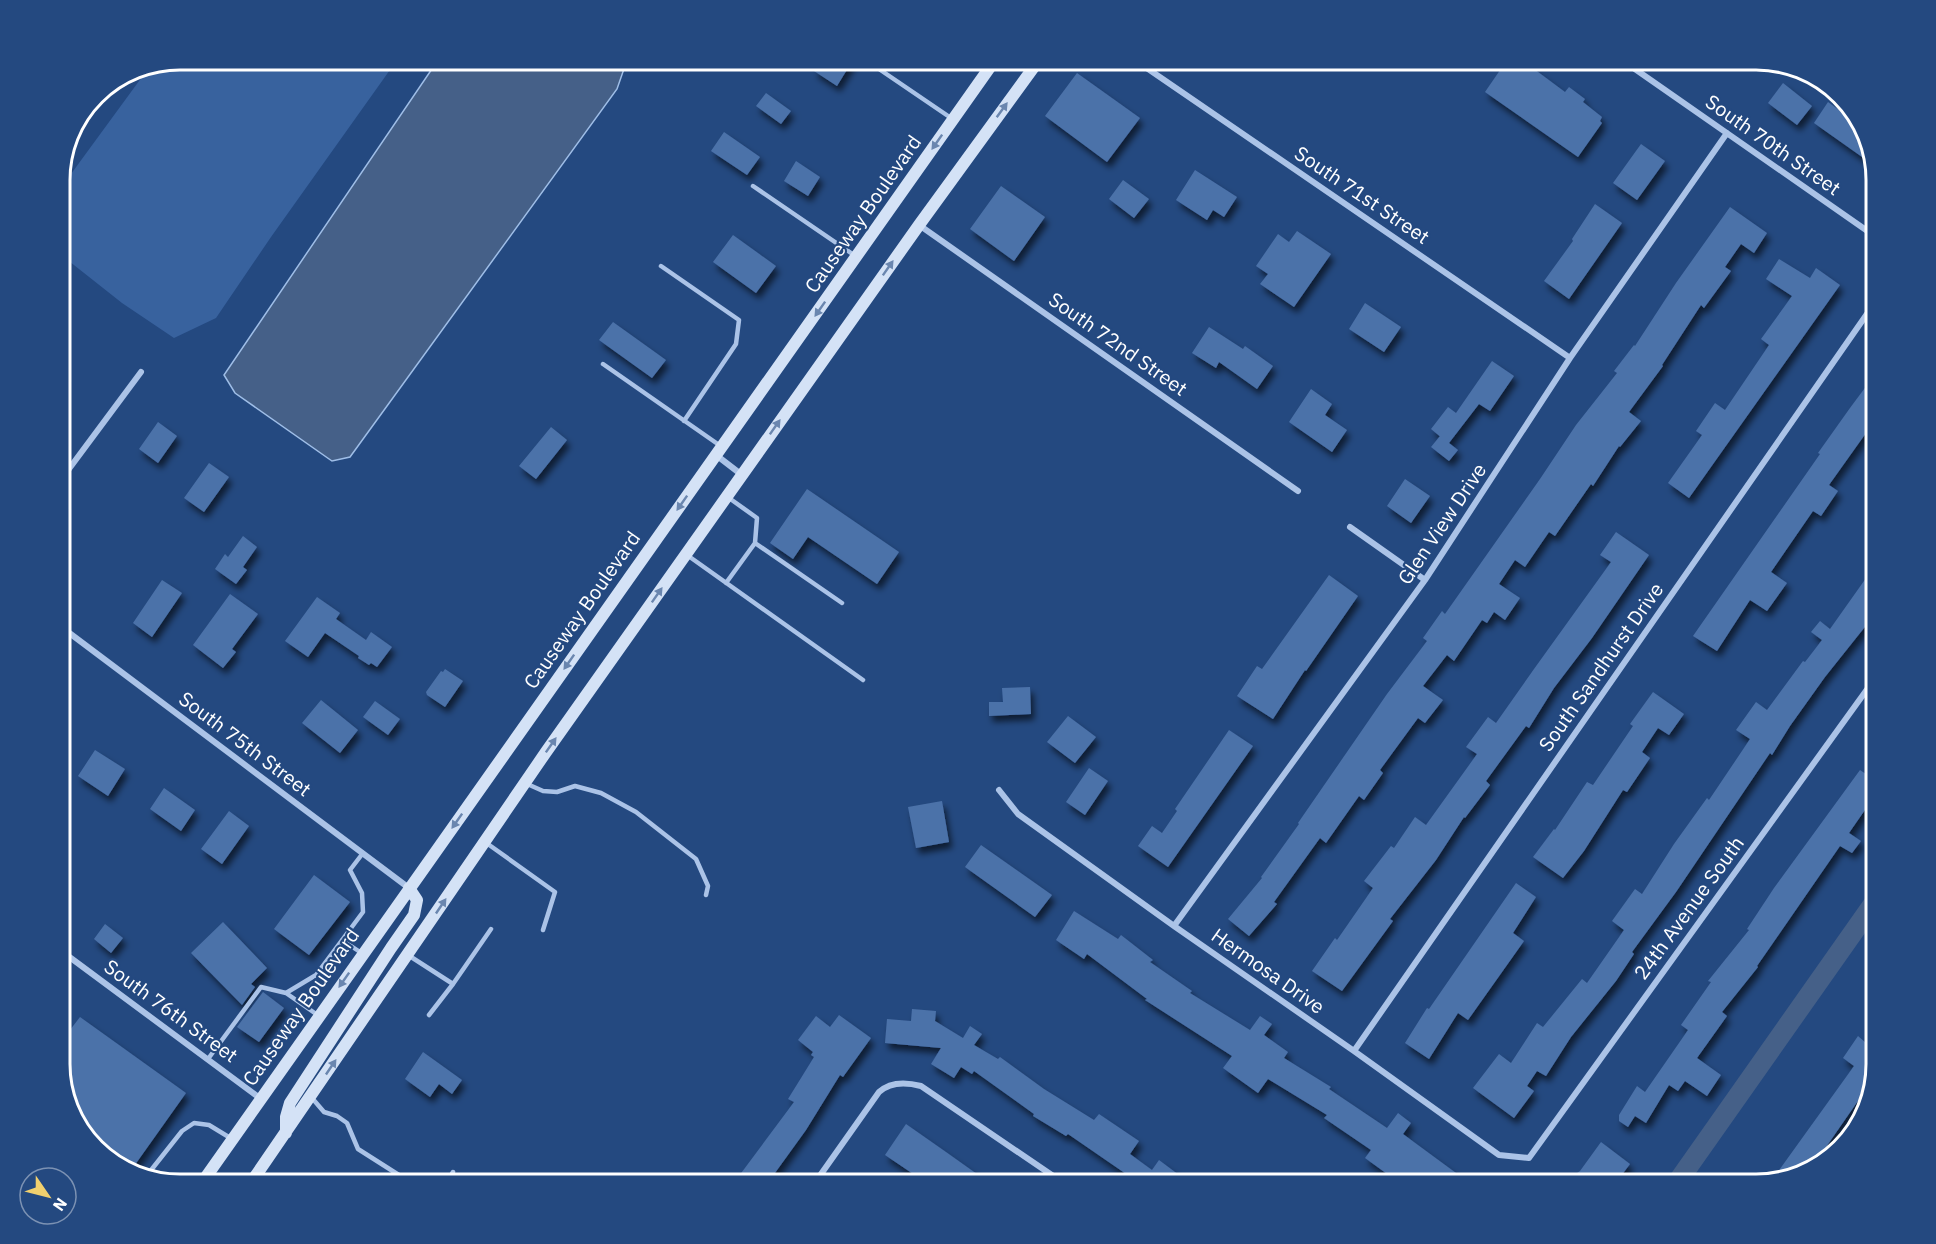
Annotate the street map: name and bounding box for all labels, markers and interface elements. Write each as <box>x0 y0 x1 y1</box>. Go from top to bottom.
street label: South 70th Street <box>1700 88 1846 201</box>
one-way arrow <box>996 102 1008 118</box>
street label: Causeway Boulevard <box>798 130 927 298</box>
one-way arrow <box>931 134 943 150</box>
street label: South 71st Street <box>1289 139 1435 250</box>
one-way arrow <box>882 260 893 276</box>
street label: South 72nd Street <box>1043 286 1193 402</box>
one-way arrow <box>814 301 826 316</box>
one-way arrow <box>769 420 781 435</box>
street label: Glen View Drive <box>1391 458 1492 590</box>
one-way arrow <box>676 494 688 510</box>
street label: Causeway Boulevard <box>517 526 646 694</box>
street label: South Sandhurst Drive <box>1532 577 1669 757</box>
one-way arrow <box>651 588 663 604</box>
one-way arrow <box>563 653 575 669</box>
street label: South 75th Street <box>174 685 317 802</box>
one-way arrow <box>545 737 557 753</box>
one-way arrow <box>451 812 463 828</box>
street label: 24th Avenue South <box>1627 831 1750 985</box>
one-way arrow <box>435 898 446 914</box>
street label: Hermosa Drive <box>1206 921 1330 1020</box>
street label: Causeway Boulevard <box>236 923 365 1091</box>
street label: South 76th Street <box>99 953 244 1068</box>
one-way arrow <box>338 972 350 988</box>
one-way arrow <box>325 1059 337 1075</box>
north arrow <box>18 1166 78 1226</box>
text: N <box>49 1194 72 1215</box>

